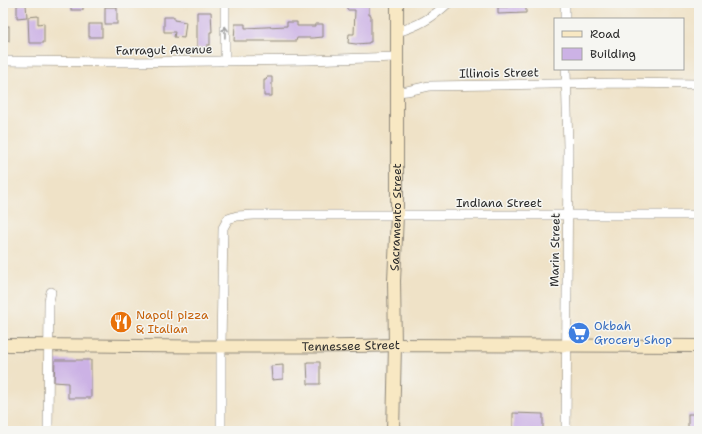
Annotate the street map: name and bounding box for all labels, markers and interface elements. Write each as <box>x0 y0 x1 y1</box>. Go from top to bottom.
legend <box>554 18 684 70</box>
one-way arrow <box>221 26 229 39</box>
text: Road <box>590 26 621 42</box>
street label: Farragut Avenue <box>116 41 213 59</box>
text: Building <box>590 46 636 62</box>
street label: Illinois Street <box>459 64 539 82</box>
street label: Sacramento Street <box>386 163 405 271</box>
street label: Indiana Street <box>456 195 542 211</box>
street label: Marin Street <box>546 213 564 287</box>
place label: Napoli pizza & Italian <box>136 307 209 337</box>
restaurant icon: Napoli pizza & Italian <box>108 309 134 335</box>
place label: Okbah Grocery Shop <box>594 318 672 348</box>
supermarket icon: Okbah Grocery Shop <box>566 320 592 346</box>
street label: Tennessee Street <box>302 337 400 355</box>

